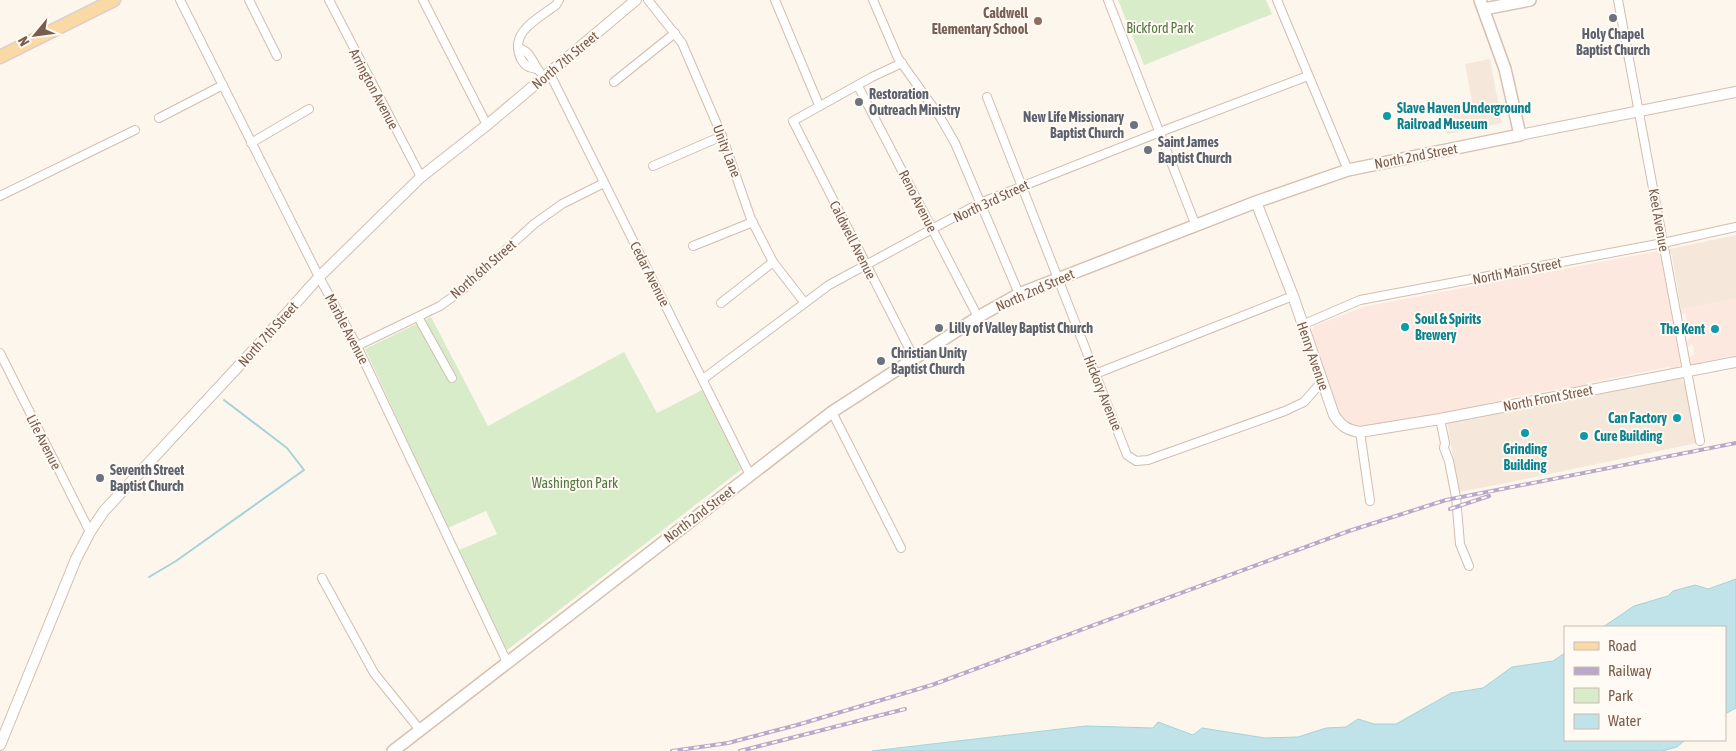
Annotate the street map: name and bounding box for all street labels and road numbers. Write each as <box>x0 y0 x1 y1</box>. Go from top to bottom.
street label: North 7th Street <box>529 28 601 92</box>
street label: Arrington Avenue <box>346 46 402 132</box>
street label: Unity Lane <box>710 122 744 180</box>
street label: North 2nd Street <box>1373 140 1459 172</box>
street label: Reno Avenue <box>896 167 940 235</box>
street label: North 3rd Street <box>951 177 1031 225</box>
street label: Keel Avenue <box>1646 187 1672 253</box>
street label: Caldwell Avenue <box>826 198 880 282</box>
street label: North 6th Street <box>447 236 519 302</box>
street label: Cedar Avenue <box>627 239 673 309</box>
street label: North Main Street <box>1471 255 1563 287</box>
street label: North 2nd Street <box>993 266 1077 314</box>
street label: Marble Avenue <box>322 291 372 367</box>
street label: North 7th Street <box>235 298 301 370</box>
street label: Henry Avenue <box>1294 319 1332 393</box>
street label: Hickory Avenue <box>1081 353 1125 433</box>
street label: North Front Street <box>1502 381 1594 415</box>
street label: Life Avenue <box>23 412 65 472</box>
street label: North 2nd Street <box>661 482 737 546</box>

